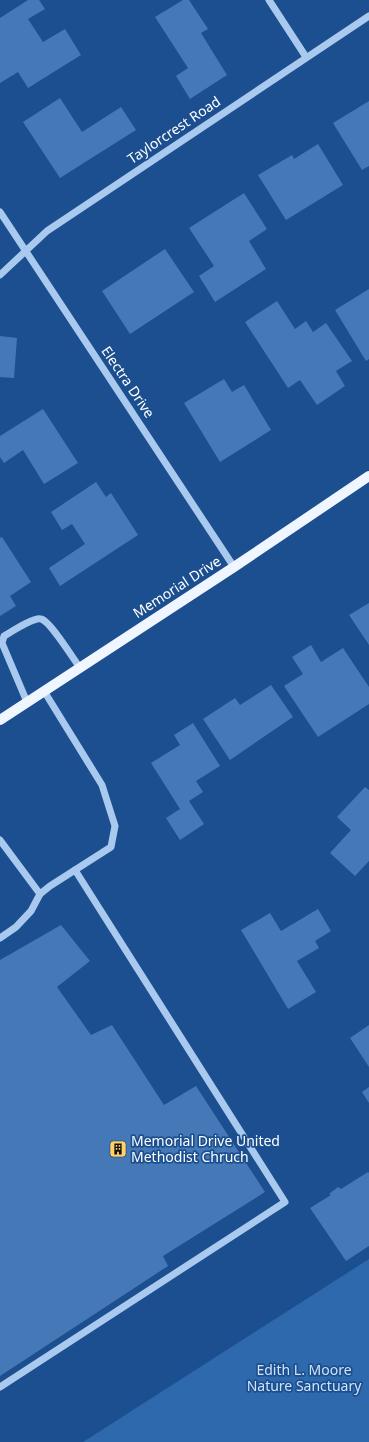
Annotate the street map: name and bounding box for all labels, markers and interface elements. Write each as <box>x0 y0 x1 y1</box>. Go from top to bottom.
street label: Taylorcrest Road <box>123 91 224 168</box>
street label: Electra Drive <box>97 342 159 421</box>
street label: Memorial Drive <box>129 551 224 622</box>
place label: Memorial Drive United Methodist Chruch <box>131 1131 280 1166</box>
building icon: Memorial Drive United Methodist Chruch <box>108 1139 128 1159</box>
park label: Edith L. Moore Nature Sanctuary <box>247 1360 362 1395</box>

